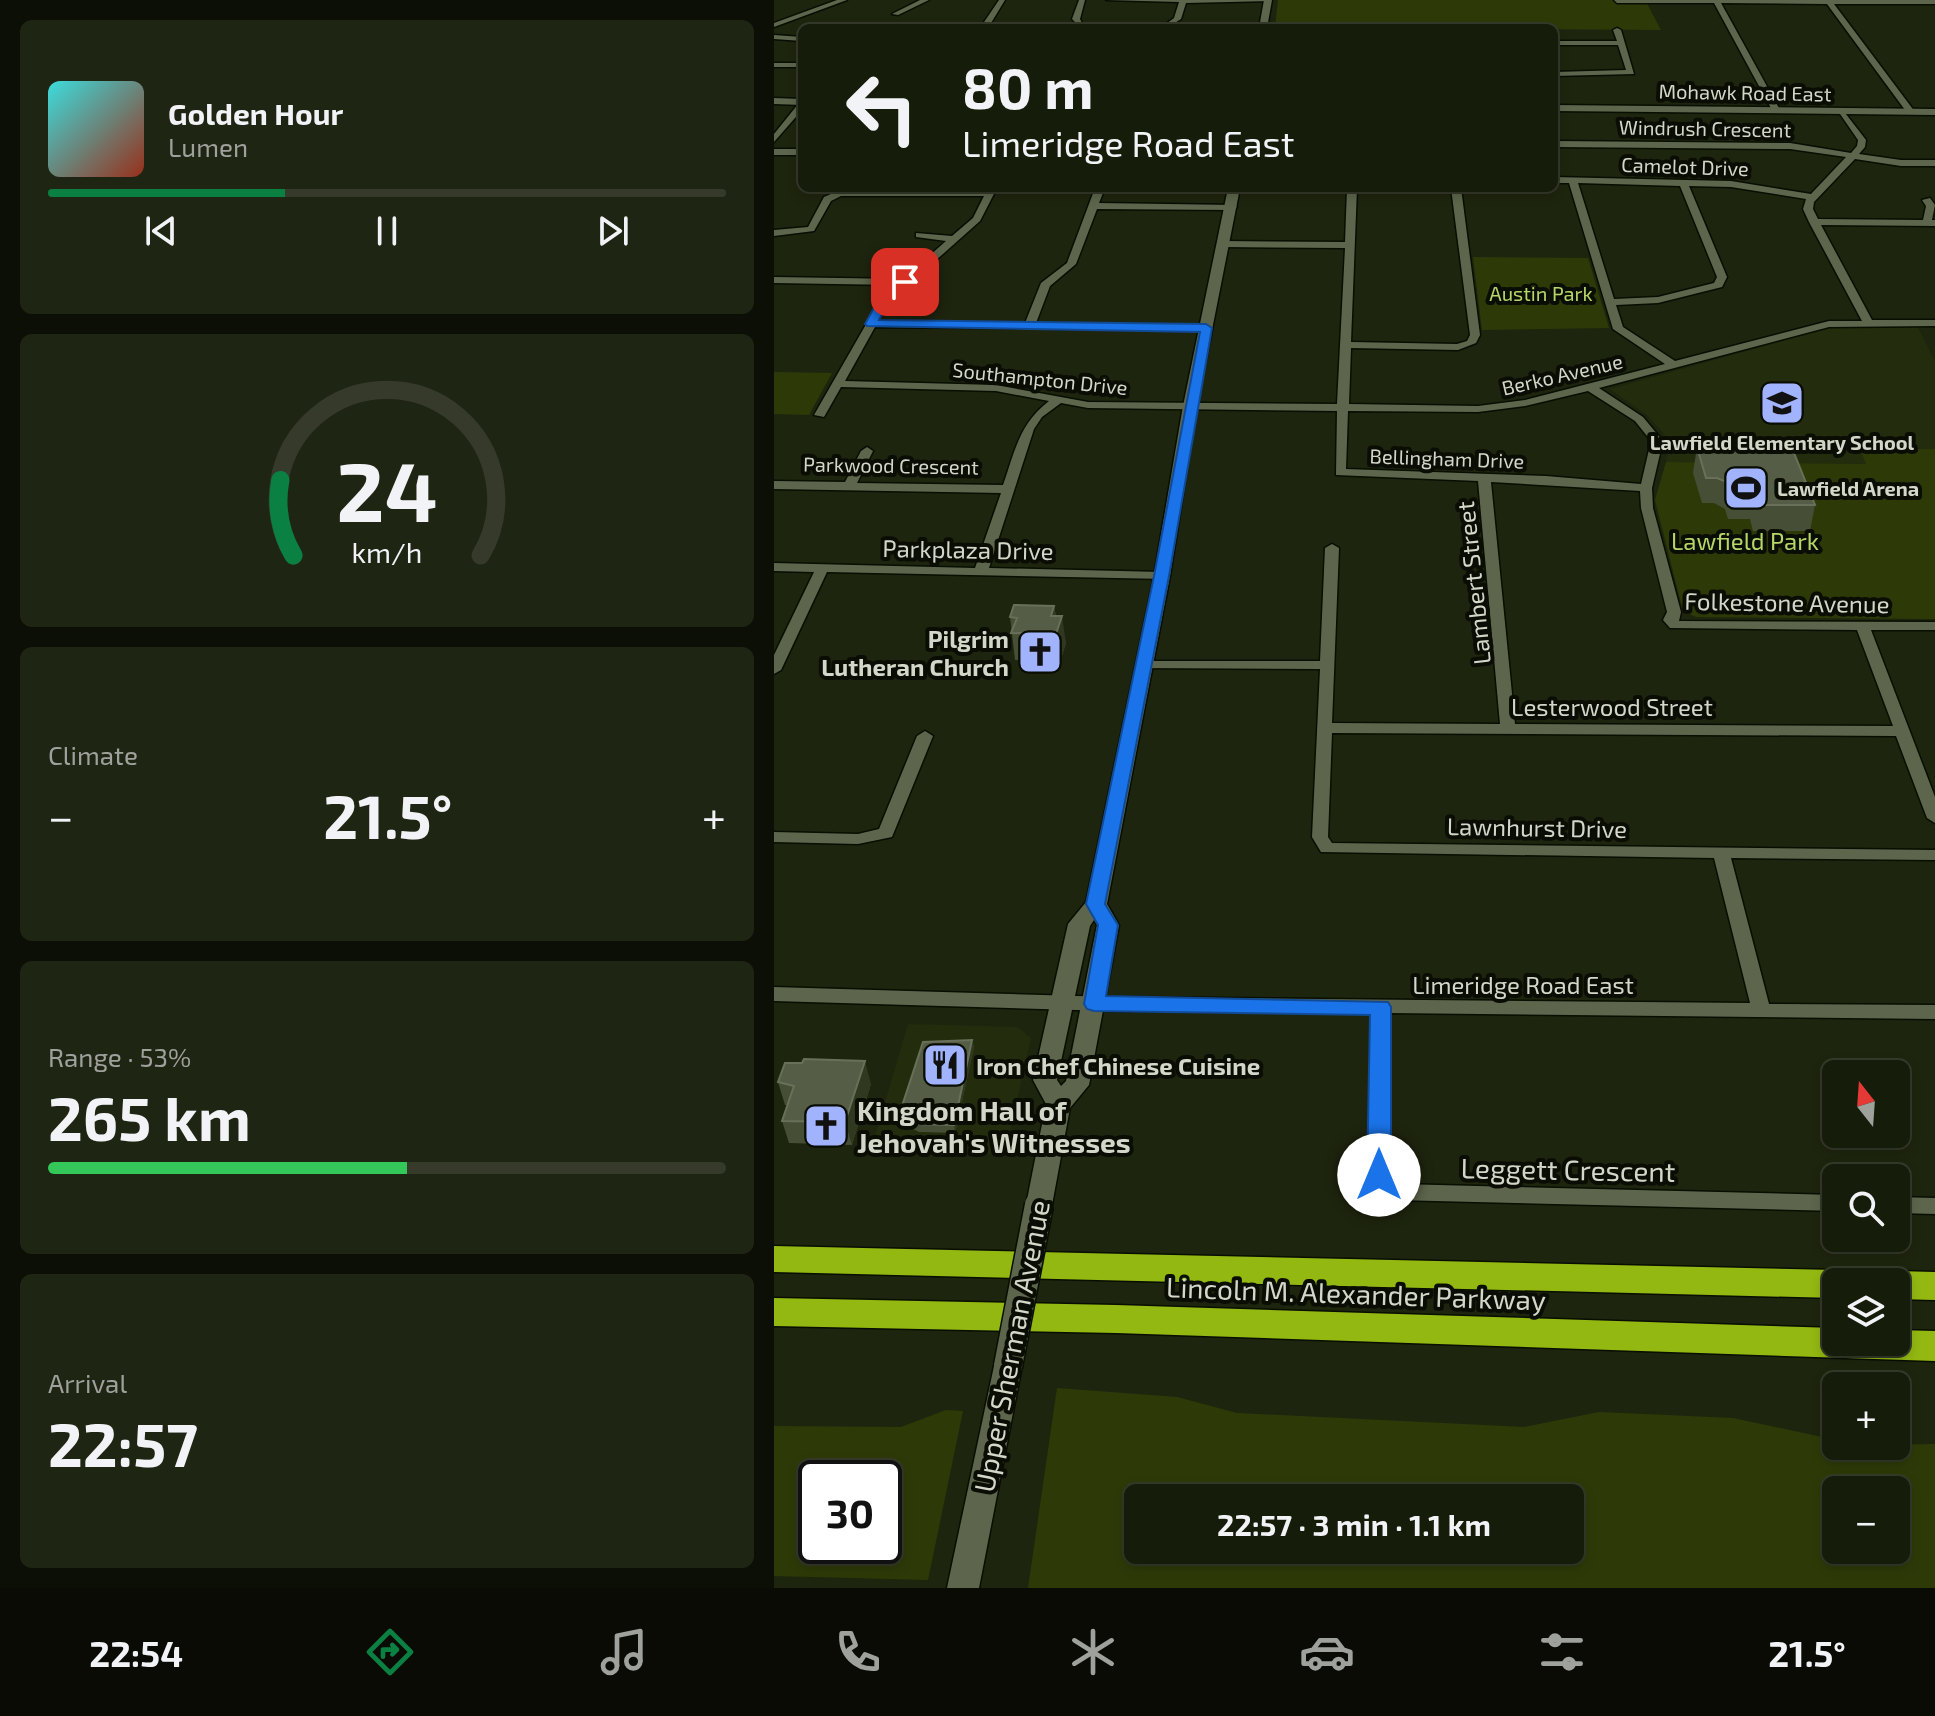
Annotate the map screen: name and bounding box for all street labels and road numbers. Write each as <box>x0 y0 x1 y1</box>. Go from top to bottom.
street label: Mohawk Road East <box>1658 78 1832 106</box>
street label: Windrush Crescent <box>1619 114 1792 142</box>
street label: Camelot Drive <box>1621 152 1749 180</box>
street label: Berko Avenue <box>1499 348 1625 400</box>
street label: Southampton Drive <box>951 357 1129 399</box>
street label: Bellingham Drive <box>1369 443 1525 473</box>
street label: Parkwood Crescent <box>803 451 979 479</box>
street label: Lambert Street <box>1450 500 1496 666</box>
street label: Parkplaza Drive <box>882 533 1054 565</box>
street label: Folkestone Avenue <box>1684 586 1890 618</box>
street label: Lesterwood Street <box>1511 692 1713 721</box>
street label: Lawnhurst Drive <box>1447 811 1627 843</box>
street label: Limeridge Road East <box>1412 970 1634 999</box>
street label: Leggett Crescent <box>1460 1150 1676 1188</box>
street label: Upper Sherman Avenue <box>966 1197 1056 1495</box>
street label: Lincoln M. Alexander Parkway <box>1166 1269 1547 1317</box>

